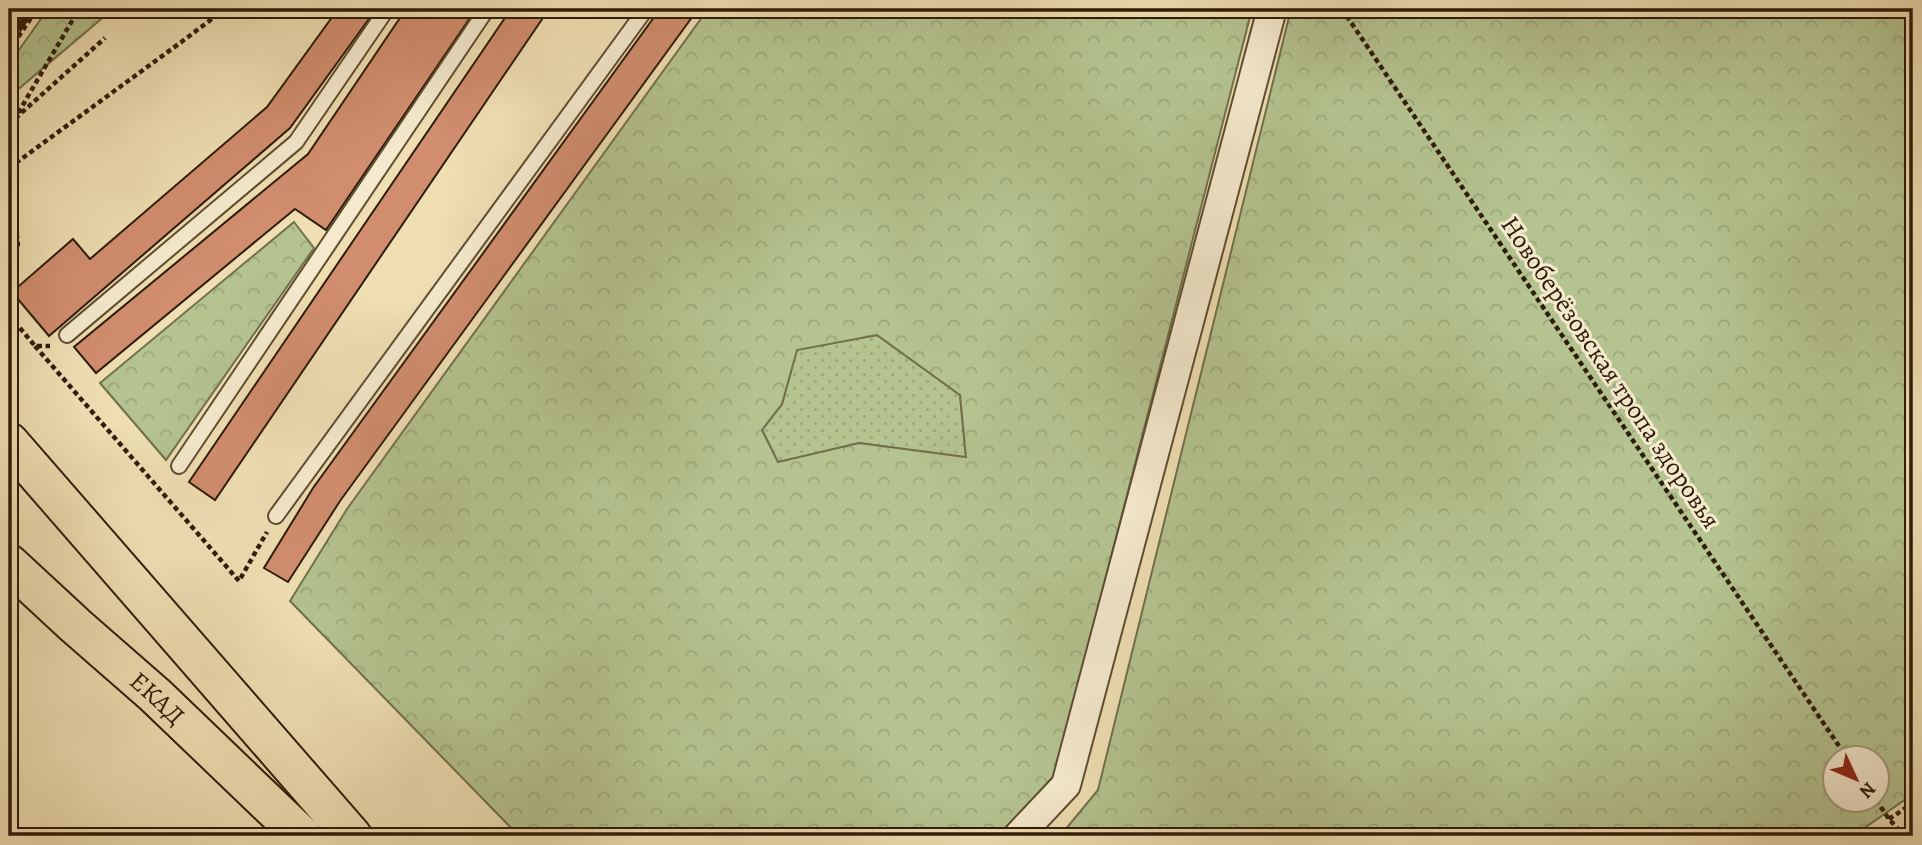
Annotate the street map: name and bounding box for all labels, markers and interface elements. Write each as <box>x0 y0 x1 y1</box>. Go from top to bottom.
street label: Новоберёзовская тропа здоровья <box>1493 209 1728 535</box>
street label: ЕКАД <box>122 664 193 733</box>
north arrow <box>1820 744 1890 814</box>
text: N <box>1853 776 1882 804</box>

